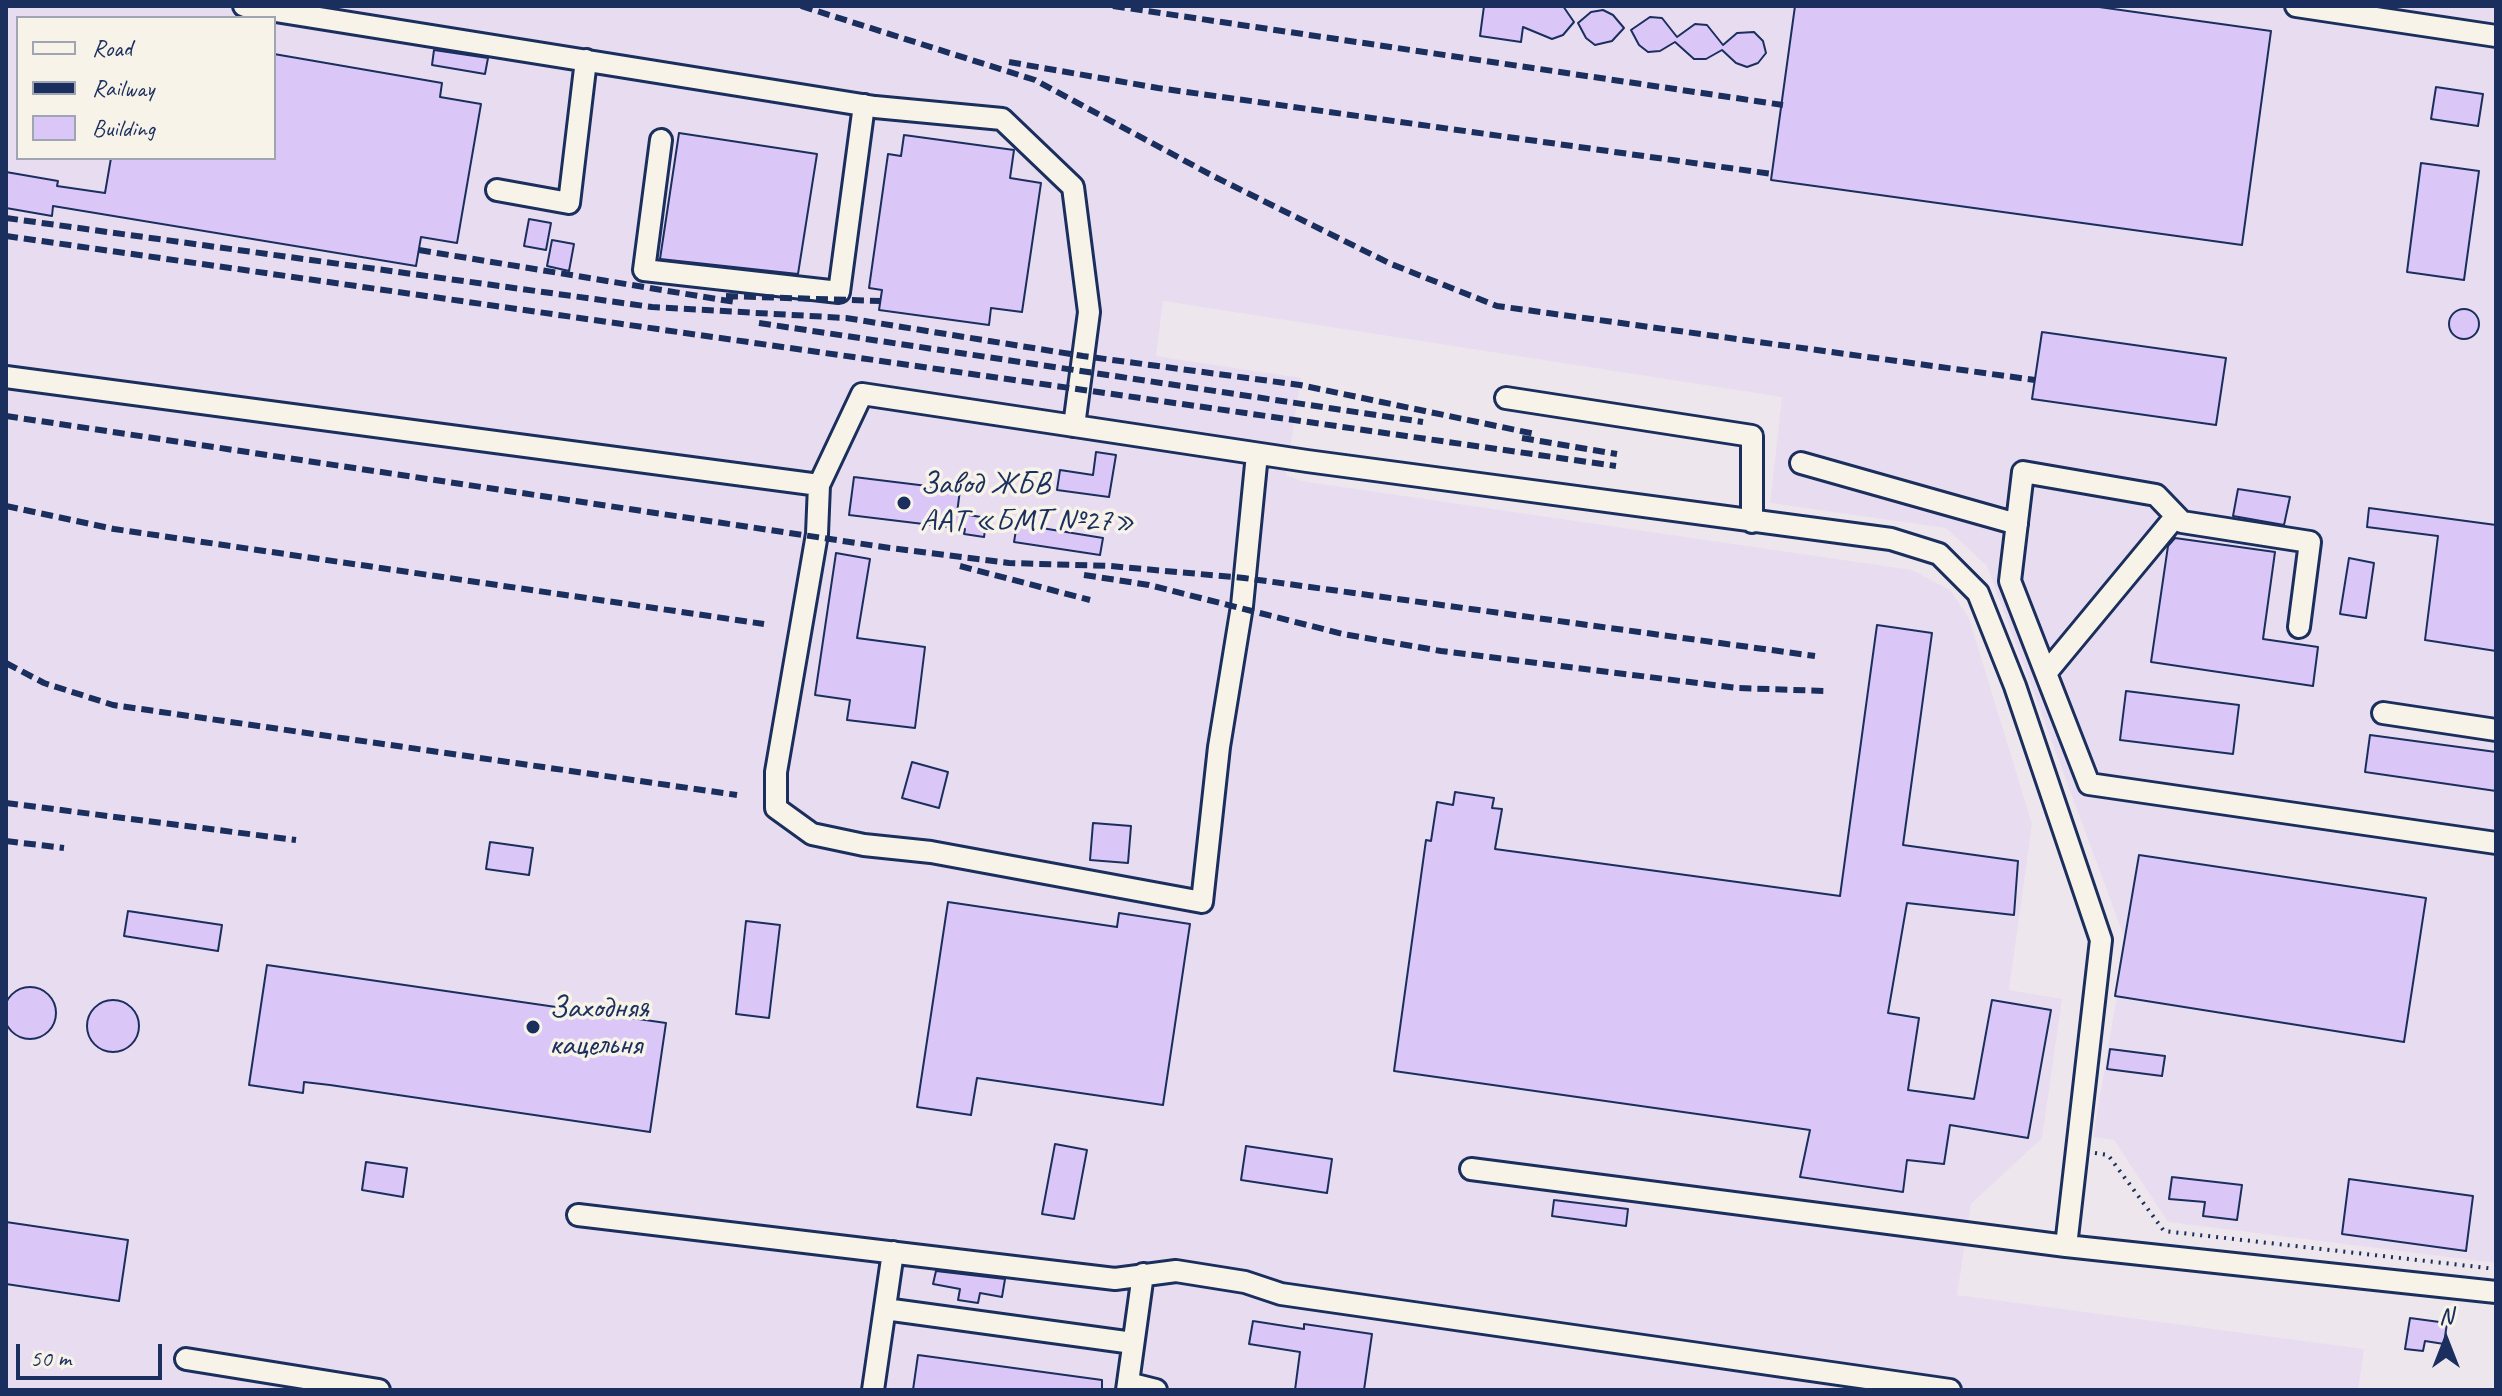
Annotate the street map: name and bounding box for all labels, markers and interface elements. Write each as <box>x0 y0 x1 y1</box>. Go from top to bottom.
legend <box>16 16 276 160</box>
text: Road <box>92 33 132 63</box>
text: Railway <box>92 73 154 103</box>
text: Building <box>92 113 155 143</box>
place label: Завод ЖБВ ААТ «БМТ №27» <box>920 466 1135 541</box>
marker: Завод ЖБВ ААТ «БМТ №27» <box>895 494 913 512</box>
place label: Заходняя кацельня <box>549 990 649 1065</box>
marker: Заходняя кацельня <box>524 1018 542 1036</box>
north arrow <box>2406 1300 2486 1380</box>
text: N <box>2439 1302 2453 1330</box>
scale bar <box>20 1328 166 1378</box>
text: 50 m <box>30 1343 71 1373</box>

